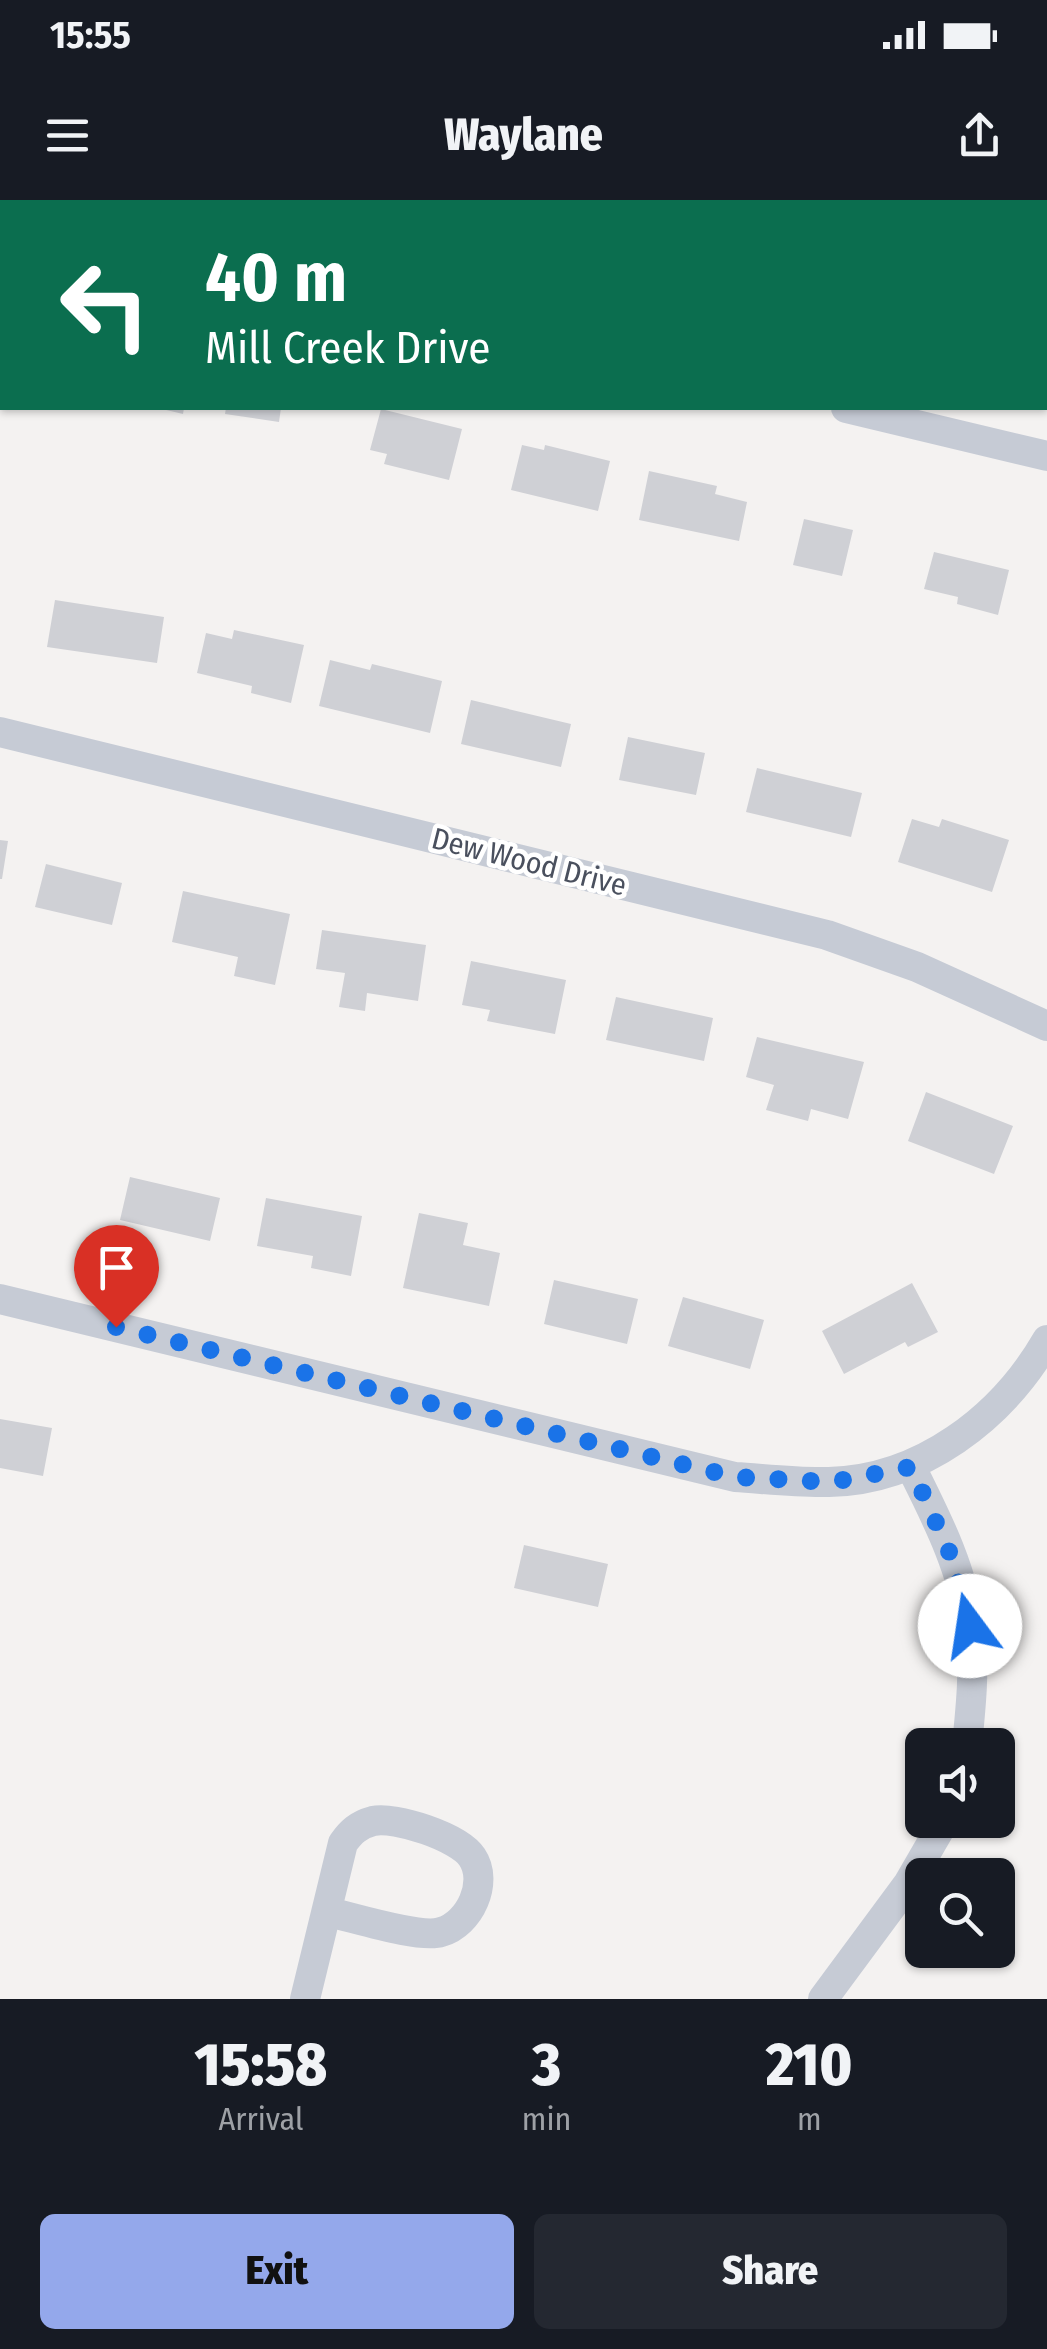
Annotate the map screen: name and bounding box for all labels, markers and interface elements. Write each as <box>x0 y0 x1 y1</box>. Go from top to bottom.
text: 15:55 <box>50 12 131 58</box>
icon: menu <box>40 108 95 163</box>
text: Waylane <box>444 108 603 162</box>
icon: share <box>952 108 1007 163</box>
text: 40 m <box>205 236 347 320</box>
icon: left <box>40 240 170 370</box>
text: Mill Creek Drive <box>205 321 491 375</box>
street label: Dew Wood Drive <box>428 820 630 904</box>
pin <box>74 1225 159 1328</box>
icon: arrive <box>89 1240 144 1295</box>
position arrow <box>918 1574 1022 1678</box>
map controls <box>905 1728 1015 1968</box>
button: sound <box>905 1728 1015 1838</box>
button: search <box>905 1858 1015 1968</box>
text: 15:58 <box>195 2029 327 2101</box>
text: 3 <box>532 2029 561 2101</box>
text: 210 <box>766 2029 852 2101</box>
text: Arrival <box>219 2100 303 2138</box>
text: min <box>522 2100 571 2138</box>
text: m <box>797 2100 822 2138</box>
button: Exit <box>40 2214 514 2329</box>
button: Share <box>534 2214 1007 2329</box>

